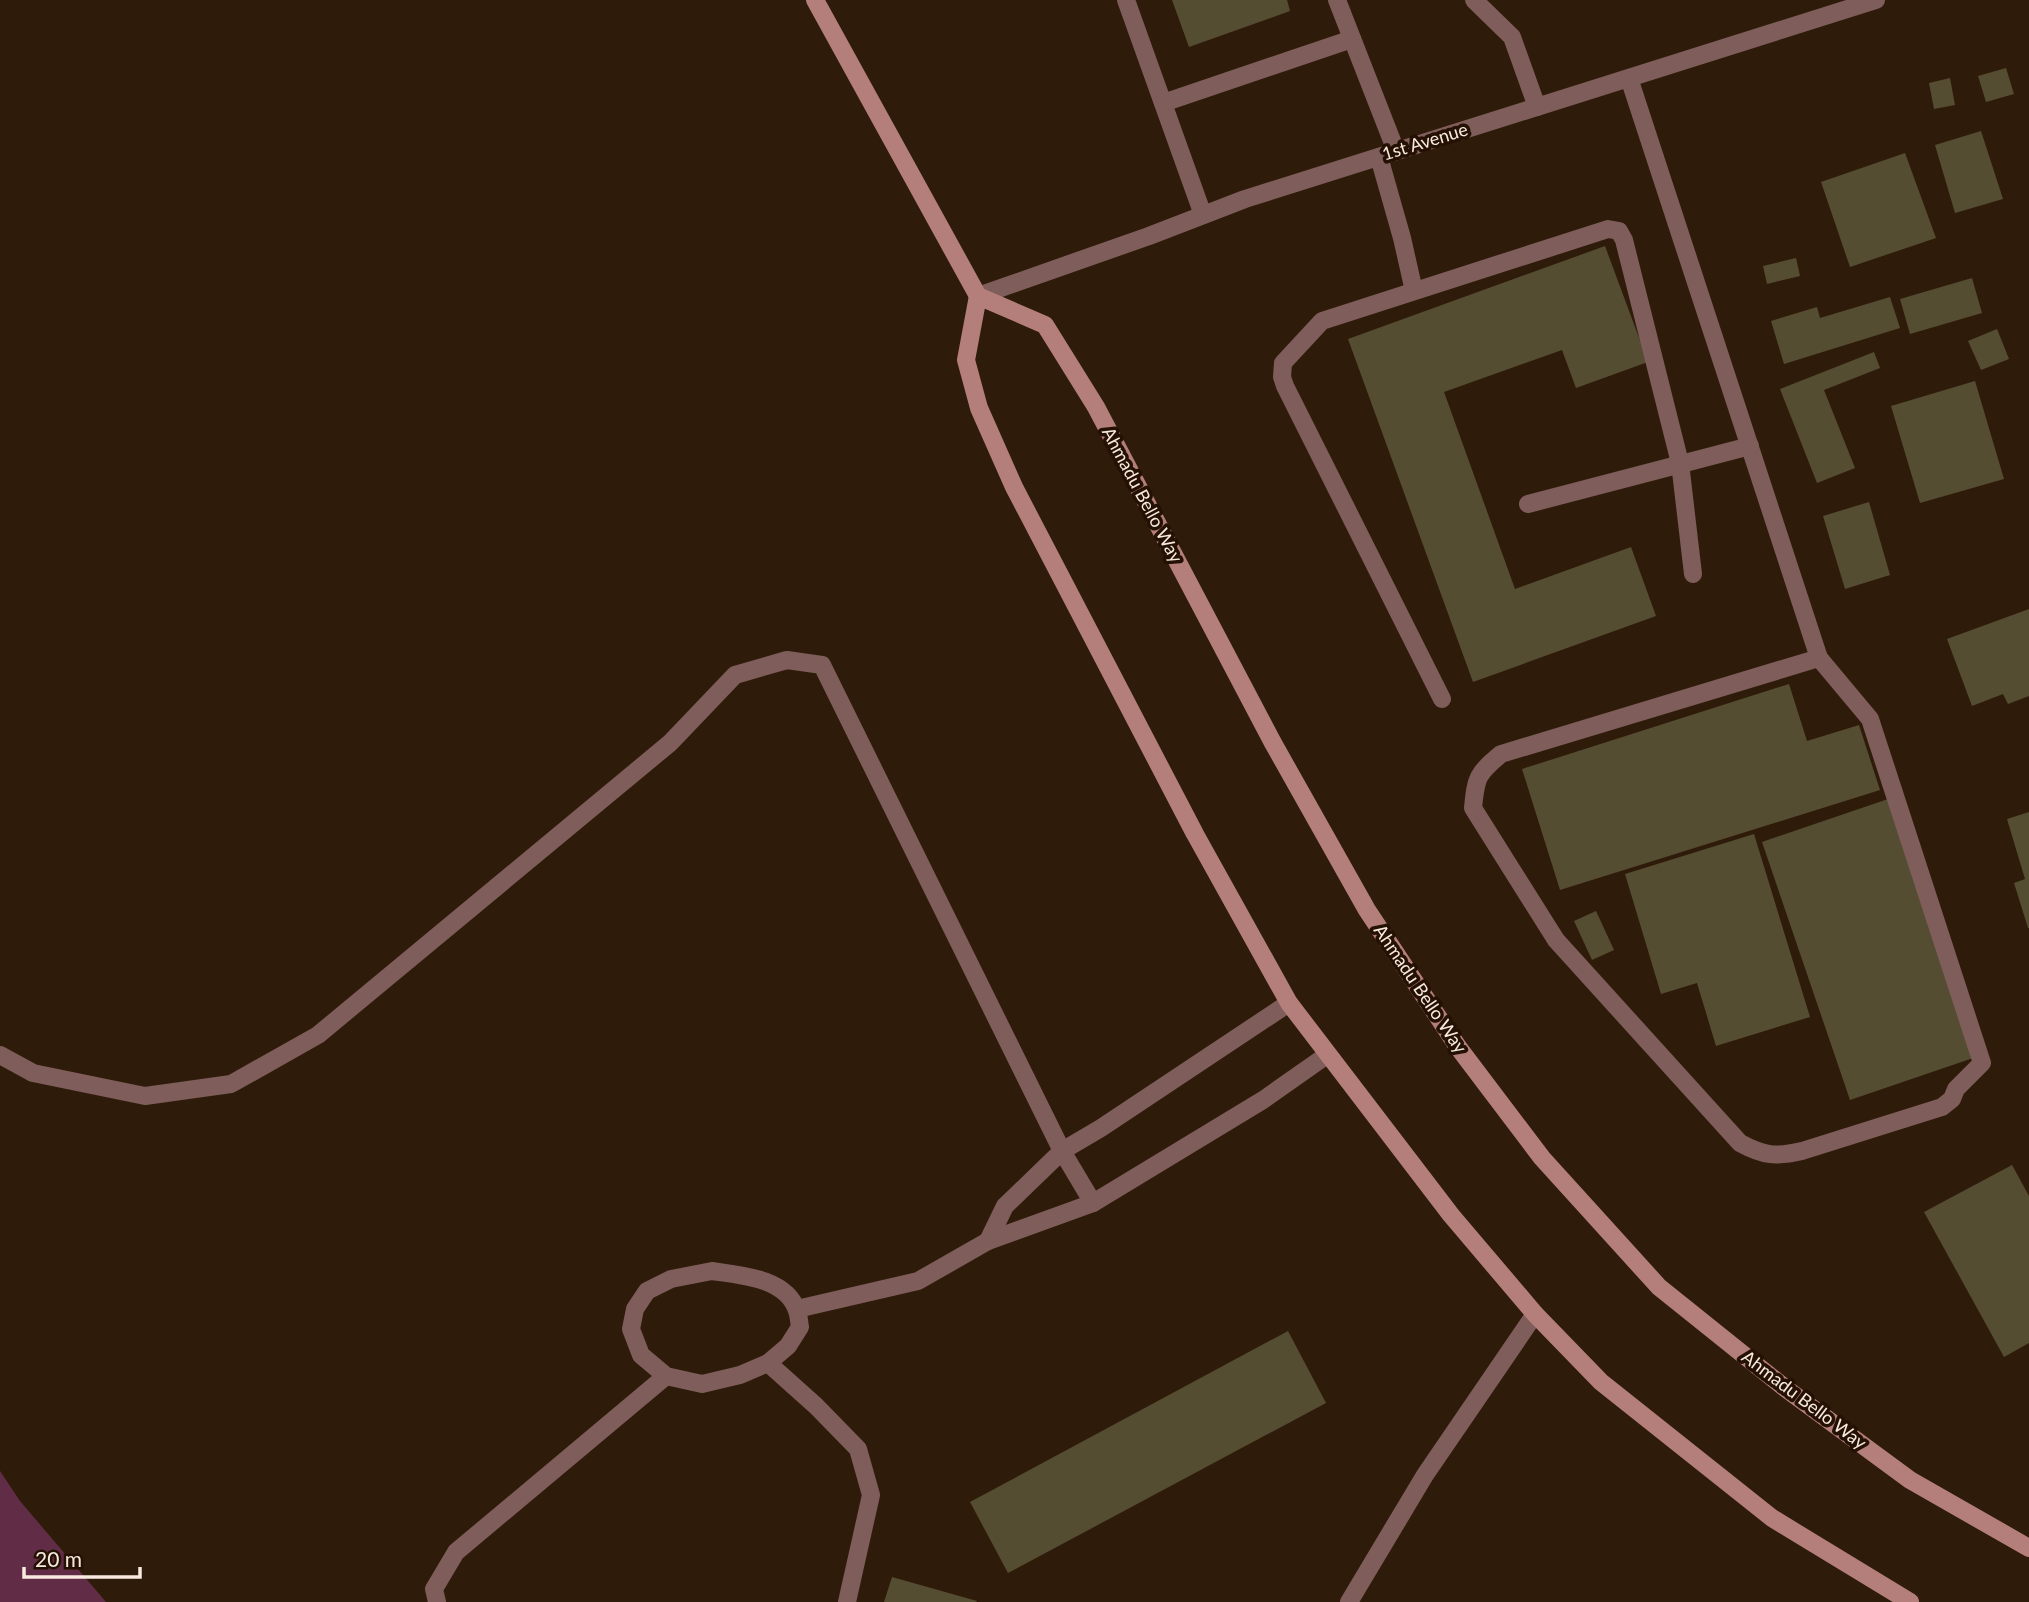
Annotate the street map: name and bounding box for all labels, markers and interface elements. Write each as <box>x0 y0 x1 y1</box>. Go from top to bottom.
street label: 1st Avenue <box>1379 118 1470 164</box>
street label: Ahmadu Bello Way <box>1098 423 1188 567</box>
street label: Ahmadu Bello Way <box>1370 920 1472 1058</box>
street label: Ahmadu Bello Way <box>1738 1345 1872 1454</box>
scale bar <box>24 1536 140 1580</box>
text: 20 m <box>35 1546 82 1571</box>

